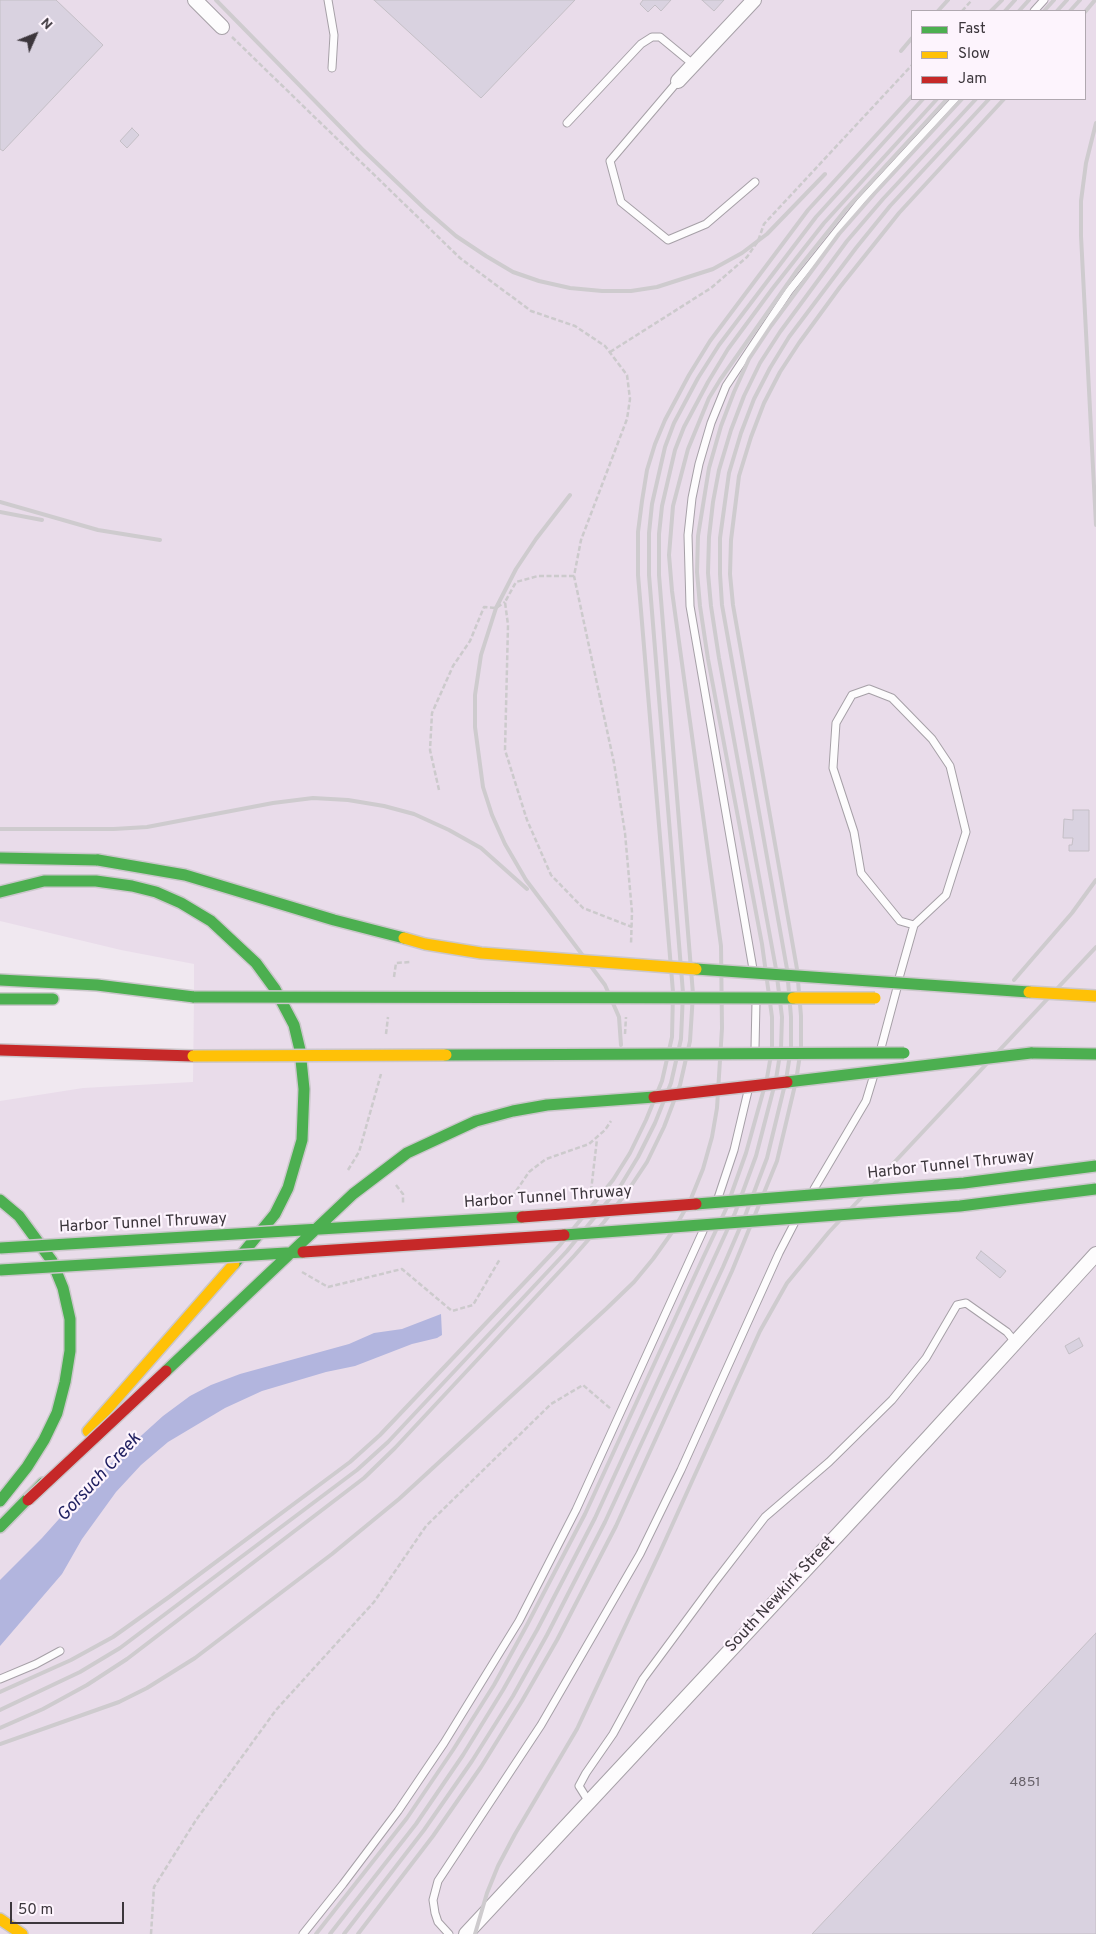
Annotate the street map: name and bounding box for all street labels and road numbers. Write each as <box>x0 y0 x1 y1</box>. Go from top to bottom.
street label: Harbor Tunnel Thruway <box>866 1148 1036 1184</box>
street label: Harbor Tunnel Thruway <box>463 1183 633 1213</box>
street label: Harbor Tunnel Thruway <box>59 1210 227 1238</box>
street label: South Newkirk Street <box>722 1533 840 1657</box>

